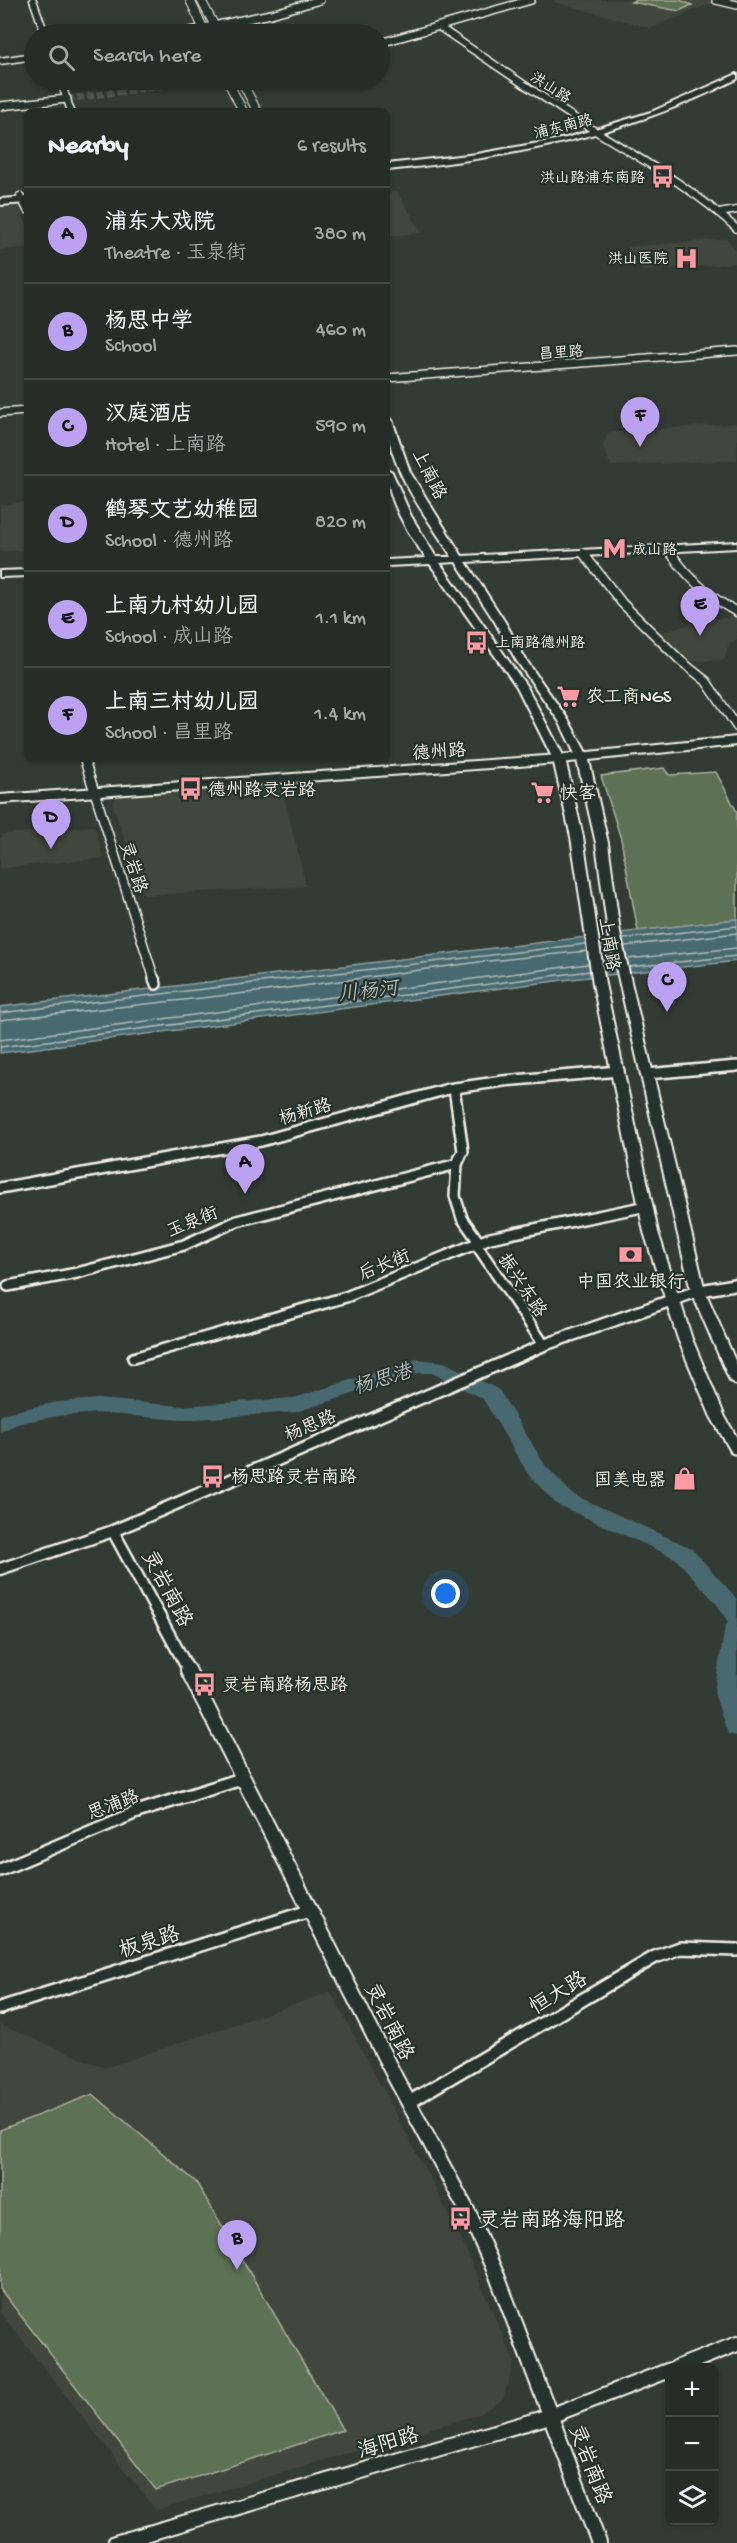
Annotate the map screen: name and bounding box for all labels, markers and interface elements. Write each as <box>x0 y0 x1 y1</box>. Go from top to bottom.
search box <box>24 24 390 90</box>
icon: search <box>45 41 78 74</box>
text: Search here <box>93 44 201 70</box>
street label: 洪山路 <box>526 69 574 108</box>
street label: 浦东南路 <box>532 111 595 144</box>
text: Nearby <box>48 132 129 163</box>
text: 6 results <box>297 136 366 159</box>
bus stop icon: 洪山路浦东南路 <box>650 164 676 190</box>
place label: 洪山路浦东南路 <box>540 169 645 188</box>
text: 浦东大戏院 <box>105 211 215 237</box>
text: A <box>62 224 73 247</box>
text: 380 m <box>314 224 366 247</box>
text: Theatre · 玉泉街 <box>105 243 246 266</box>
hospital icon: 洪山医院 <box>673 245 699 271</box>
place label: 洪山医院 <box>608 250 668 269</box>
text: 杨思中学 <box>105 310 193 336</box>
text: B <box>62 320 73 343</box>
text: 460 m <box>316 320 366 343</box>
text: School <box>105 336 157 359</box>
street label: 昌里路 <box>538 343 584 365</box>
pin: F <box>620 398 660 447</box>
text: 汉庭酒店 <box>105 403 193 429</box>
text: C <box>62 416 73 439</box>
text: 590 m <box>315 416 366 439</box>
text: Hotel · 上南路 <box>105 435 225 458</box>
street label: 上南路 <box>406 446 450 504</box>
text: 鹤琴文艺幼稚园 <box>105 499 259 525</box>
text: D <box>61 512 74 535</box>
text: 820 m <box>315 512 366 535</box>
text: School · 德州路 <box>105 531 233 554</box>
metro station icon: 成山路 <box>601 536 627 562</box>
place label: 成山路 <box>632 542 677 560</box>
pin: E <box>680 586 720 636</box>
text: 上南九村幼儿园 <box>105 595 259 621</box>
text: E <box>61 608 74 631</box>
text: 1.1 km <box>316 608 366 631</box>
text: School · 成山路 <box>105 627 233 650</box>
bus stop icon: 上南路德州路 <box>464 629 490 655</box>
place label: 上南路德州路 <box>495 634 585 653</box>
supermarket icon: 农工商NGS <box>555 683 581 709</box>
place label: 农工商NGS <box>586 686 672 709</box>
text: 上南三村幼儿园 <box>105 691 259 717</box>
text: F <box>62 704 73 727</box>
text: 1.4 km <box>314 704 366 727</box>
text: School · 昌里路 <box>105 723 233 746</box>
street label: 德州路 <box>411 740 467 766</box>
bus stop icon: 德州路灵岩路 <box>177 776 203 802</box>
supermarket icon: 快客 <box>529 779 555 805</box>
place label: 德州路灵岩路 <box>208 780 316 802</box>
place label: 快客 <box>560 783 596 805</box>
pin: D <box>32 800 70 849</box>
street label: 灵岩路 <box>113 839 151 897</box>
street label: 上南路 <box>593 916 623 973</box>
pin: C <box>648 962 686 1012</box>
water label: 川杨河 <box>337 976 403 1009</box>
street label: 杨新路 <box>277 1095 335 1131</box>
pin: A <box>226 1144 264 1194</box>
street label: 玉泉街 <box>164 1203 222 1243</box>
bank icon: 中国农业银行 <box>618 1242 644 1268</box>
street label: 后长街 <box>356 1246 414 1286</box>
street label: 振兴东路 <box>492 1250 551 1322</box>
place label: 中国农业银行 <box>577 1271 685 1294</box>
water label: 杨思港 <box>350 1359 417 1401</box>
street label: 杨思路 <box>282 1406 340 1448</box>
bus stop icon: 杨思路灵岩南路 <box>200 1463 226 1489</box>
shop icon: 国美电器 <box>671 1466 697 1492</box>
place label: 杨思路灵岩南路 <box>231 1467 357 1489</box>
place label: 国美电器 <box>594 1470 666 1492</box>
street label: 灵岩南路 <box>134 1546 197 1633</box>
your location <box>431 1579 460 1608</box>
bus stop icon: 灵岩南路杨思路 <box>191 1671 217 1697</box>
place label: 灵岩南路杨思路 <box>222 1675 348 1697</box>
street label: 思浦路 <box>85 1786 143 1826</box>
street label: 板泉路 <box>116 1921 184 1966</box>
street label: 恒大路 <box>525 1966 593 2022</box>
street label: 灵岩南路 <box>357 1979 419 2066</box>
bus stop icon: 灵岩南路海阳路 <box>447 2206 473 2232</box>
place label: 灵岩南路海阳路 <box>478 2208 625 2235</box>
pin: B <box>218 2220 256 2270</box>
map controls <box>665 2363 719 2525</box>
button: + <box>665 2363 719 2417</box>
button: − <box>665 2417 719 2471</box>
street label: 灵岩南路 <box>561 2421 616 2509</box>
street label: 海阳路 <box>355 2423 423 2466</box>
button: layers <box>665 2471 719 2525</box>

